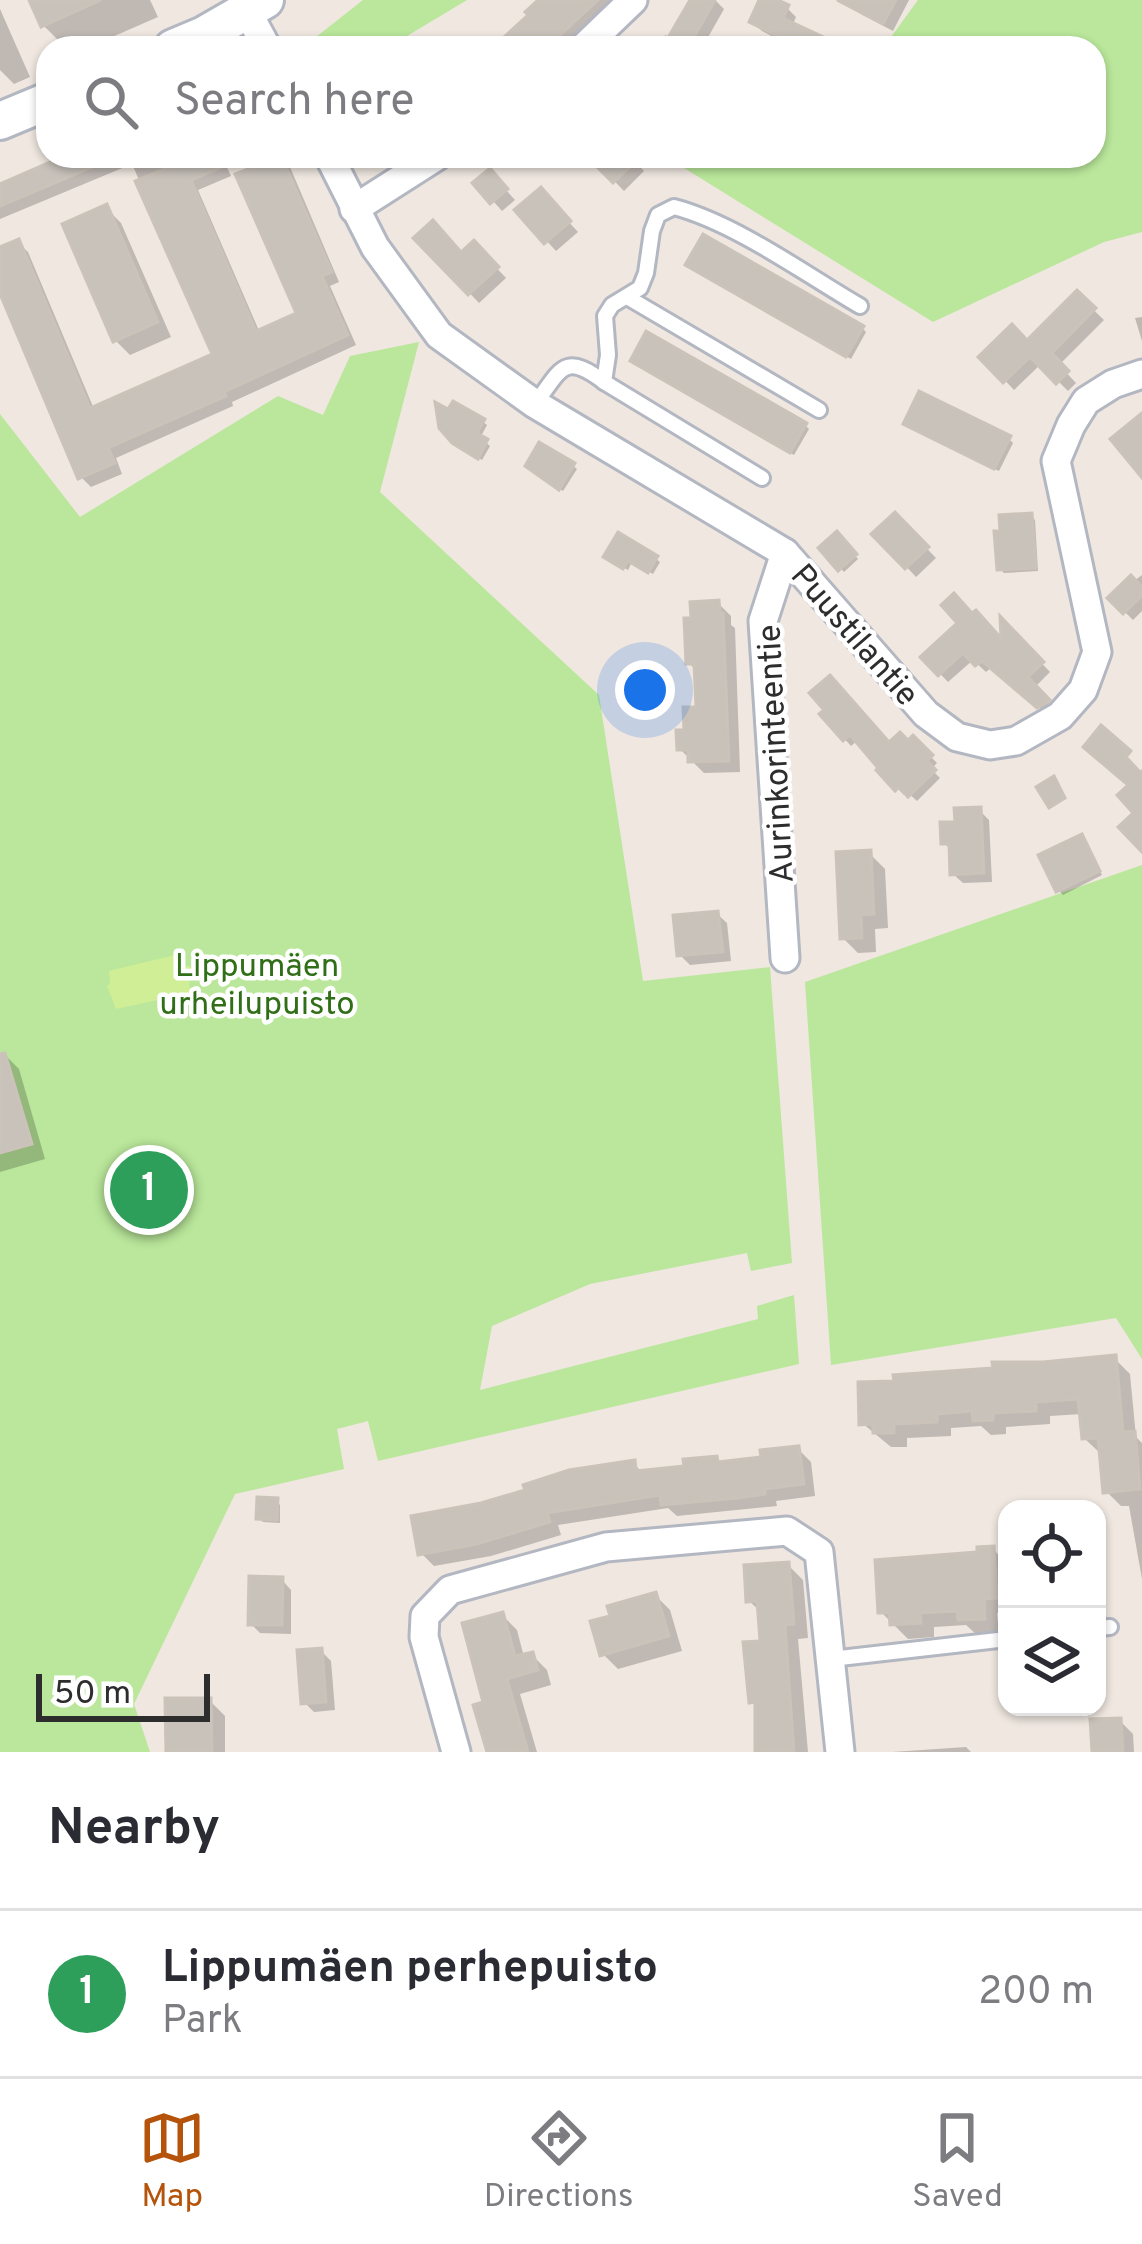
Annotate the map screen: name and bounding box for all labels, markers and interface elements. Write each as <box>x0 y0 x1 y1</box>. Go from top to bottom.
search box <box>36 36 1106 168</box>
icon: search <box>78 69 144 135</box>
text: Search here <box>174 74 414 131</box>
street label: Puustilantie <box>780 557 926 717</box>
street label: Aurinkorinteentie <box>750 623 806 884</box>
your location <box>615 660 675 720</box>
park label: Lippumäen urheilupuisto <box>159 947 355 1027</box>
pin: 1 <box>110 1145 188 1235</box>
map controls <box>998 1500 1106 1716</box>
button: locate <box>998 1500 1106 1608</box>
button: layers <box>998 1608 1106 1716</box>
scale bar <box>36 1668 210 1721</box>
text: 50 m <box>54 1674 131 1716</box>
text: Nearby <box>48 1798 220 1863</box>
text: Lippumäen perhepuisto <box>162 1941 658 1998</box>
text: 1 <box>79 1969 95 2018</box>
text: 200 m <box>978 1969 1094 2018</box>
text: Park <box>162 1998 243 2047</box>
tab: Map <box>139 2105 205 2219</box>
tab: Directions <box>484 2105 634 2219</box>
tab: Saved <box>912 2105 1003 2219</box>

